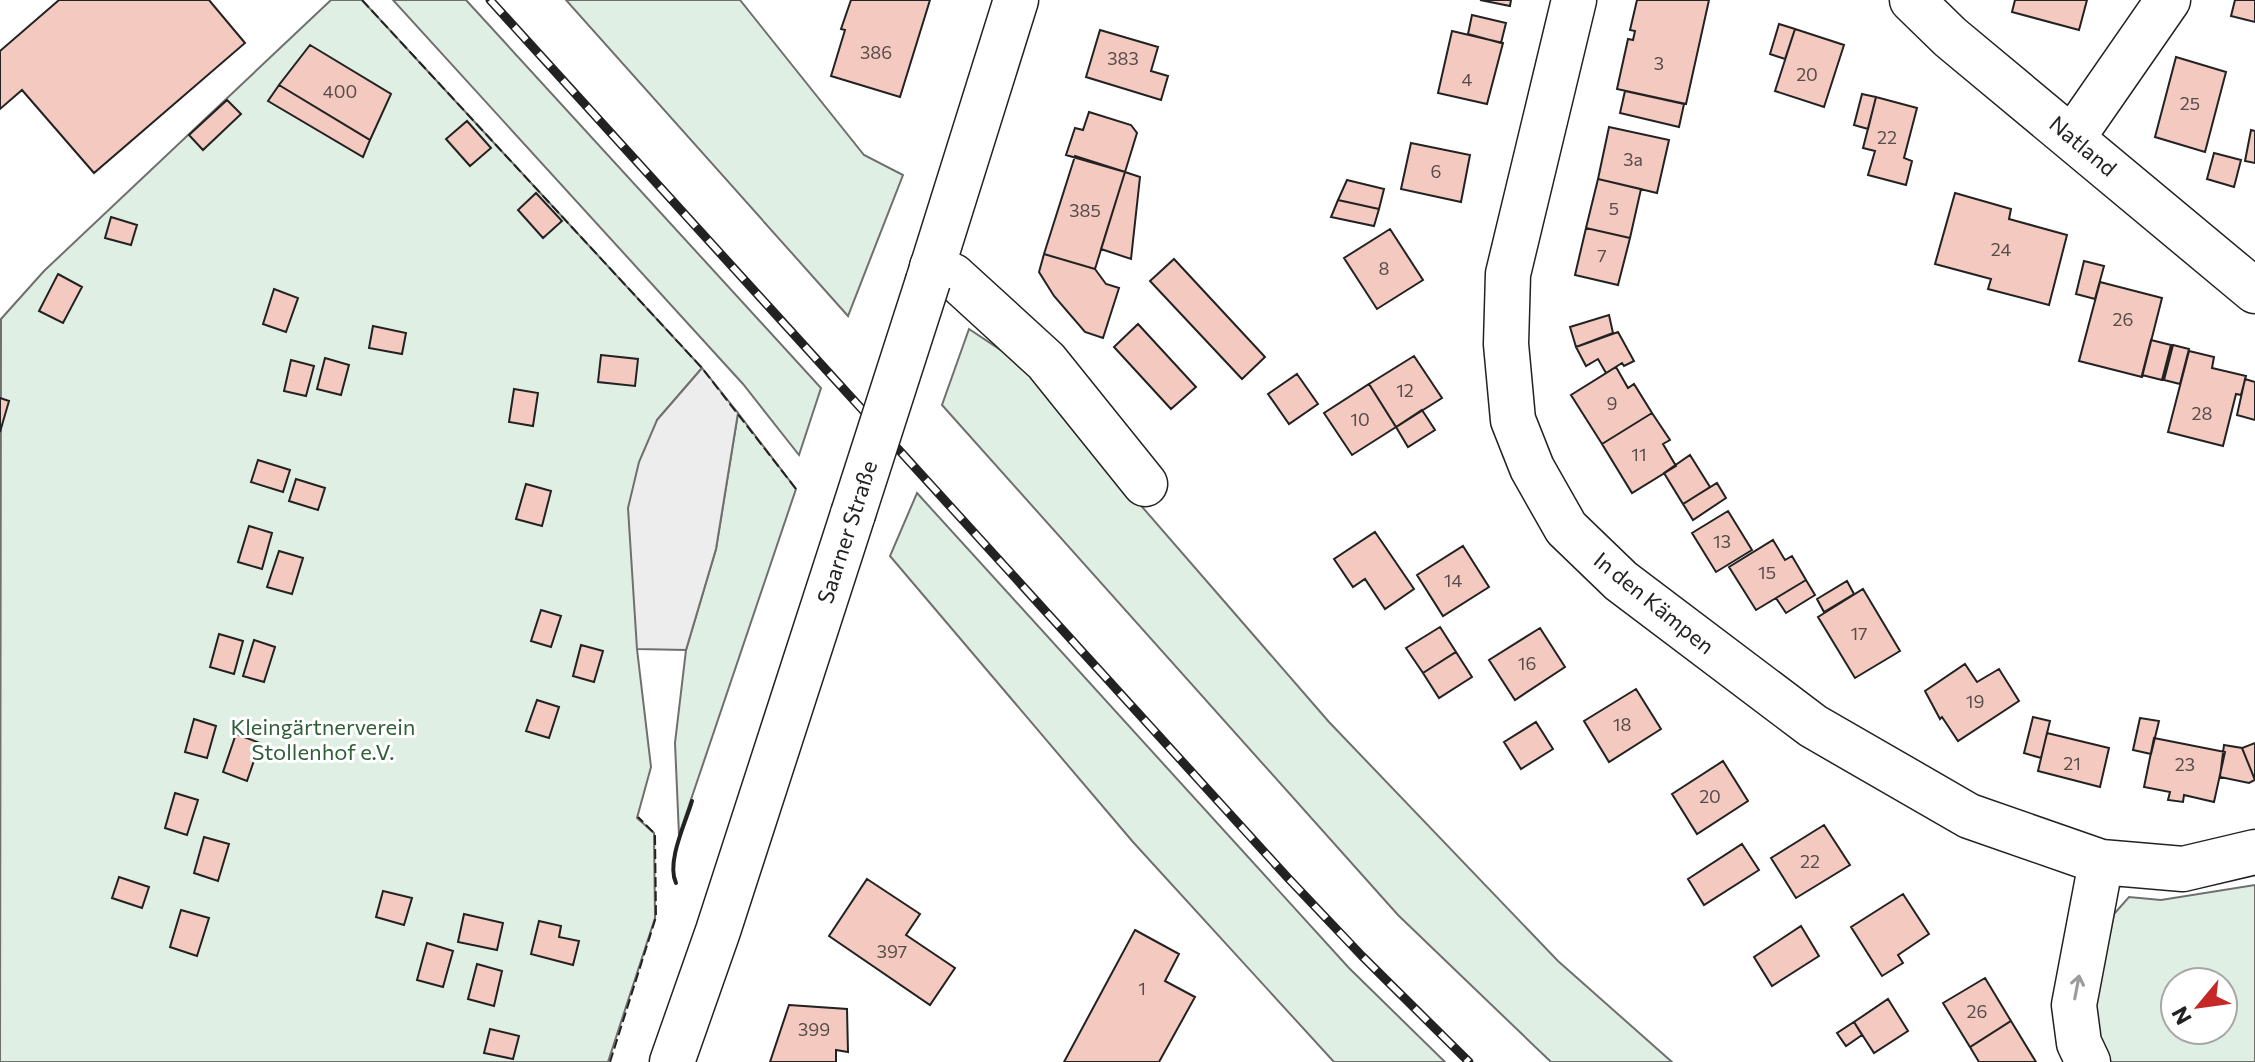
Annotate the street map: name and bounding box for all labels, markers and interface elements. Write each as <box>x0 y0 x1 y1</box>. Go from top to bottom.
house number: 386 <box>860 41 892 63</box>
house number: 383 <box>1107 47 1139 69</box>
house number: 3 <box>1654 52 1664 74</box>
house number: 20 <box>1796 63 1818 85</box>
house number: 4 <box>1462 68 1473 90</box>
house number: 400 <box>323 80 357 102</box>
house number: 25 <box>2180 92 2200 114</box>
street label: Natland <box>2044 110 2122 182</box>
house number: 22 <box>1877 126 1897 148</box>
house number: 3a <box>1623 148 1643 170</box>
house number: 6 <box>1431 160 1441 182</box>
house number: 5 <box>1609 197 1619 219</box>
house number: 385 <box>1069 199 1101 221</box>
house number: 24 <box>1991 238 2011 260</box>
house number: 7 <box>1597 244 1607 266</box>
house number: 8 <box>1379 257 1390 279</box>
house number: 26 <box>2113 308 2133 330</box>
house number: 12 <box>1396 379 1414 401</box>
house number: 9 <box>1607 392 1617 414</box>
house number: 28 <box>2192 402 2213 424</box>
house number: 10 <box>1350 408 1370 430</box>
house number: 11 <box>1631 443 1647 465</box>
street label: Saarner Straße <box>811 457 882 607</box>
house number: 13 <box>1713 530 1731 552</box>
street label: In den Kämpen <box>1589 546 1720 659</box>
house number: 15 <box>1758 561 1776 583</box>
house number: 14 <box>1444 569 1462 591</box>
house number: 17 <box>1850 622 1868 644</box>
house number: 16 <box>1518 652 1536 674</box>
house number: 19 <box>1966 690 1984 712</box>
park label: Kleingärtnerverein Stollenhof e.V. <box>231 713 415 765</box>
house number: 18 <box>1613 713 1631 735</box>
house number: 21 <box>2063 752 2081 774</box>
house number: 23 <box>2175 753 2195 775</box>
house number: 20 <box>1699 785 1721 807</box>
house number: 22 <box>1800 850 1820 872</box>
house number: 397 <box>877 940 907 962</box>
north arrow <box>2159 966 2239 1046</box>
one-way arrow <box>2070 975 2085 1000</box>
house number: 1 <box>1138 977 1146 999</box>
house number: 26 <box>1967 1000 1987 1022</box>
text: N <box>2165 1002 2197 1030</box>
house number: 399 <box>798 1018 830 1040</box>

